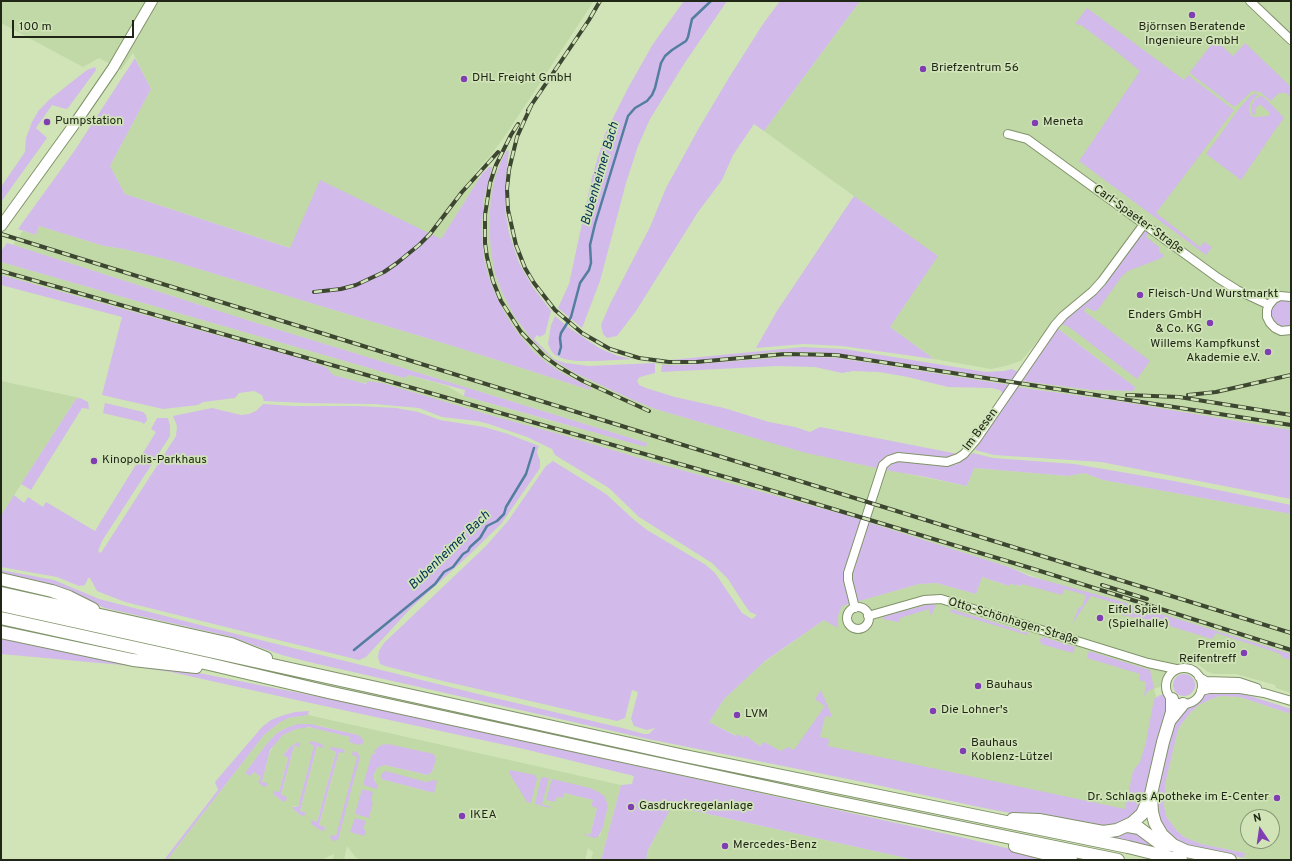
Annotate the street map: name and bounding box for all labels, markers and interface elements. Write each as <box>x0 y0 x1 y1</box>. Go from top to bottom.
marker: Björnsen Beratende Ingenieure GmbH <box>1187 10 1197 20</box>
scale bar <box>14 12 136 38</box>
text: 100 m <box>19 19 52 35</box>
place label: Björnsen Beratende Ingenieure GmbH <box>1139 21 1245 49</box>
place label: Briefzentrum 56 <box>931 62 1019 76</box>
marker: Briefzentrum 56 <box>918 64 928 74</box>
place label: DHL Freight GmbH <box>472 72 572 86</box>
marker: DHL Freight GmbH <box>459 74 469 84</box>
place label: Pumpstation <box>55 115 123 129</box>
place label: Meneta <box>1043 116 1083 130</box>
marker: Pumpstation <box>42 117 52 127</box>
marker: Meneta <box>1030 118 1040 128</box>
water label: Bubenheimer Bach <box>579 120 623 228</box>
street label: Carl-Spaeter-Straße <box>1090 182 1186 258</box>
place label: Fleisch-Und Wurstmarkt <box>1148 288 1278 302</box>
marker: Fleisch-Und Wurstmarkt <box>1135 290 1145 300</box>
place label: Enders GmbH & Co. KG <box>1128 309 1202 337</box>
marker: Enders GmbH & Co. KG <box>1205 318 1215 328</box>
place label: Willems Kampfkunst Akademie e.V. <box>1150 338 1260 366</box>
marker: Willems Kampfkunst Akademie e.V. <box>1263 347 1273 357</box>
street label: Im Besen <box>960 406 1002 454</box>
place label: Kinopolis-Parkhaus <box>102 454 207 468</box>
marker: Kinopolis-Parkhaus <box>89 456 99 466</box>
water label: Bubenheimer Bach <box>406 508 494 594</box>
street label: Otto-Schönhagen-Straße <box>946 595 1080 649</box>
place label: Eifel Spiel (Spielhalle) <box>1108 604 1169 632</box>
marker: Eifel Spiel (Spielhalle) <box>1095 613 1105 623</box>
place label: Premio Reifentreff <box>1179 639 1236 667</box>
marker: Premio Reifentreff <box>1239 648 1249 658</box>
place label: Bauhaus <box>986 679 1033 693</box>
marker: Bauhaus <box>973 681 983 691</box>
place label: Die Lohner's <box>941 704 1008 718</box>
marker: Die Lohner's <box>928 706 938 716</box>
place label: LVM <box>745 708 768 722</box>
marker: LVM <box>732 710 742 720</box>
place label: Bauhaus Koblenz-Lützel <box>971 737 1053 765</box>
marker: Bauhaus Koblenz-Lützel <box>958 746 968 756</box>
place label: Dr. Schlags Apotheke im E-Center <box>1087 791 1269 805</box>
marker: Dr. Schlags Apotheke im E-Center <box>1272 793 1282 803</box>
place label: Gasdruckregelanlage <box>639 800 753 814</box>
marker: Gasdruckregelanlage <box>626 802 636 812</box>
place label: IKEA <box>470 809 497 823</box>
north arrow <box>1240 809 1280 849</box>
marker: IKEA <box>457 811 467 821</box>
text: N <box>1252 811 1263 826</box>
place label: Mercedes-Benz <box>733 839 817 853</box>
marker: Mercedes-Benz <box>720 841 730 851</box>

